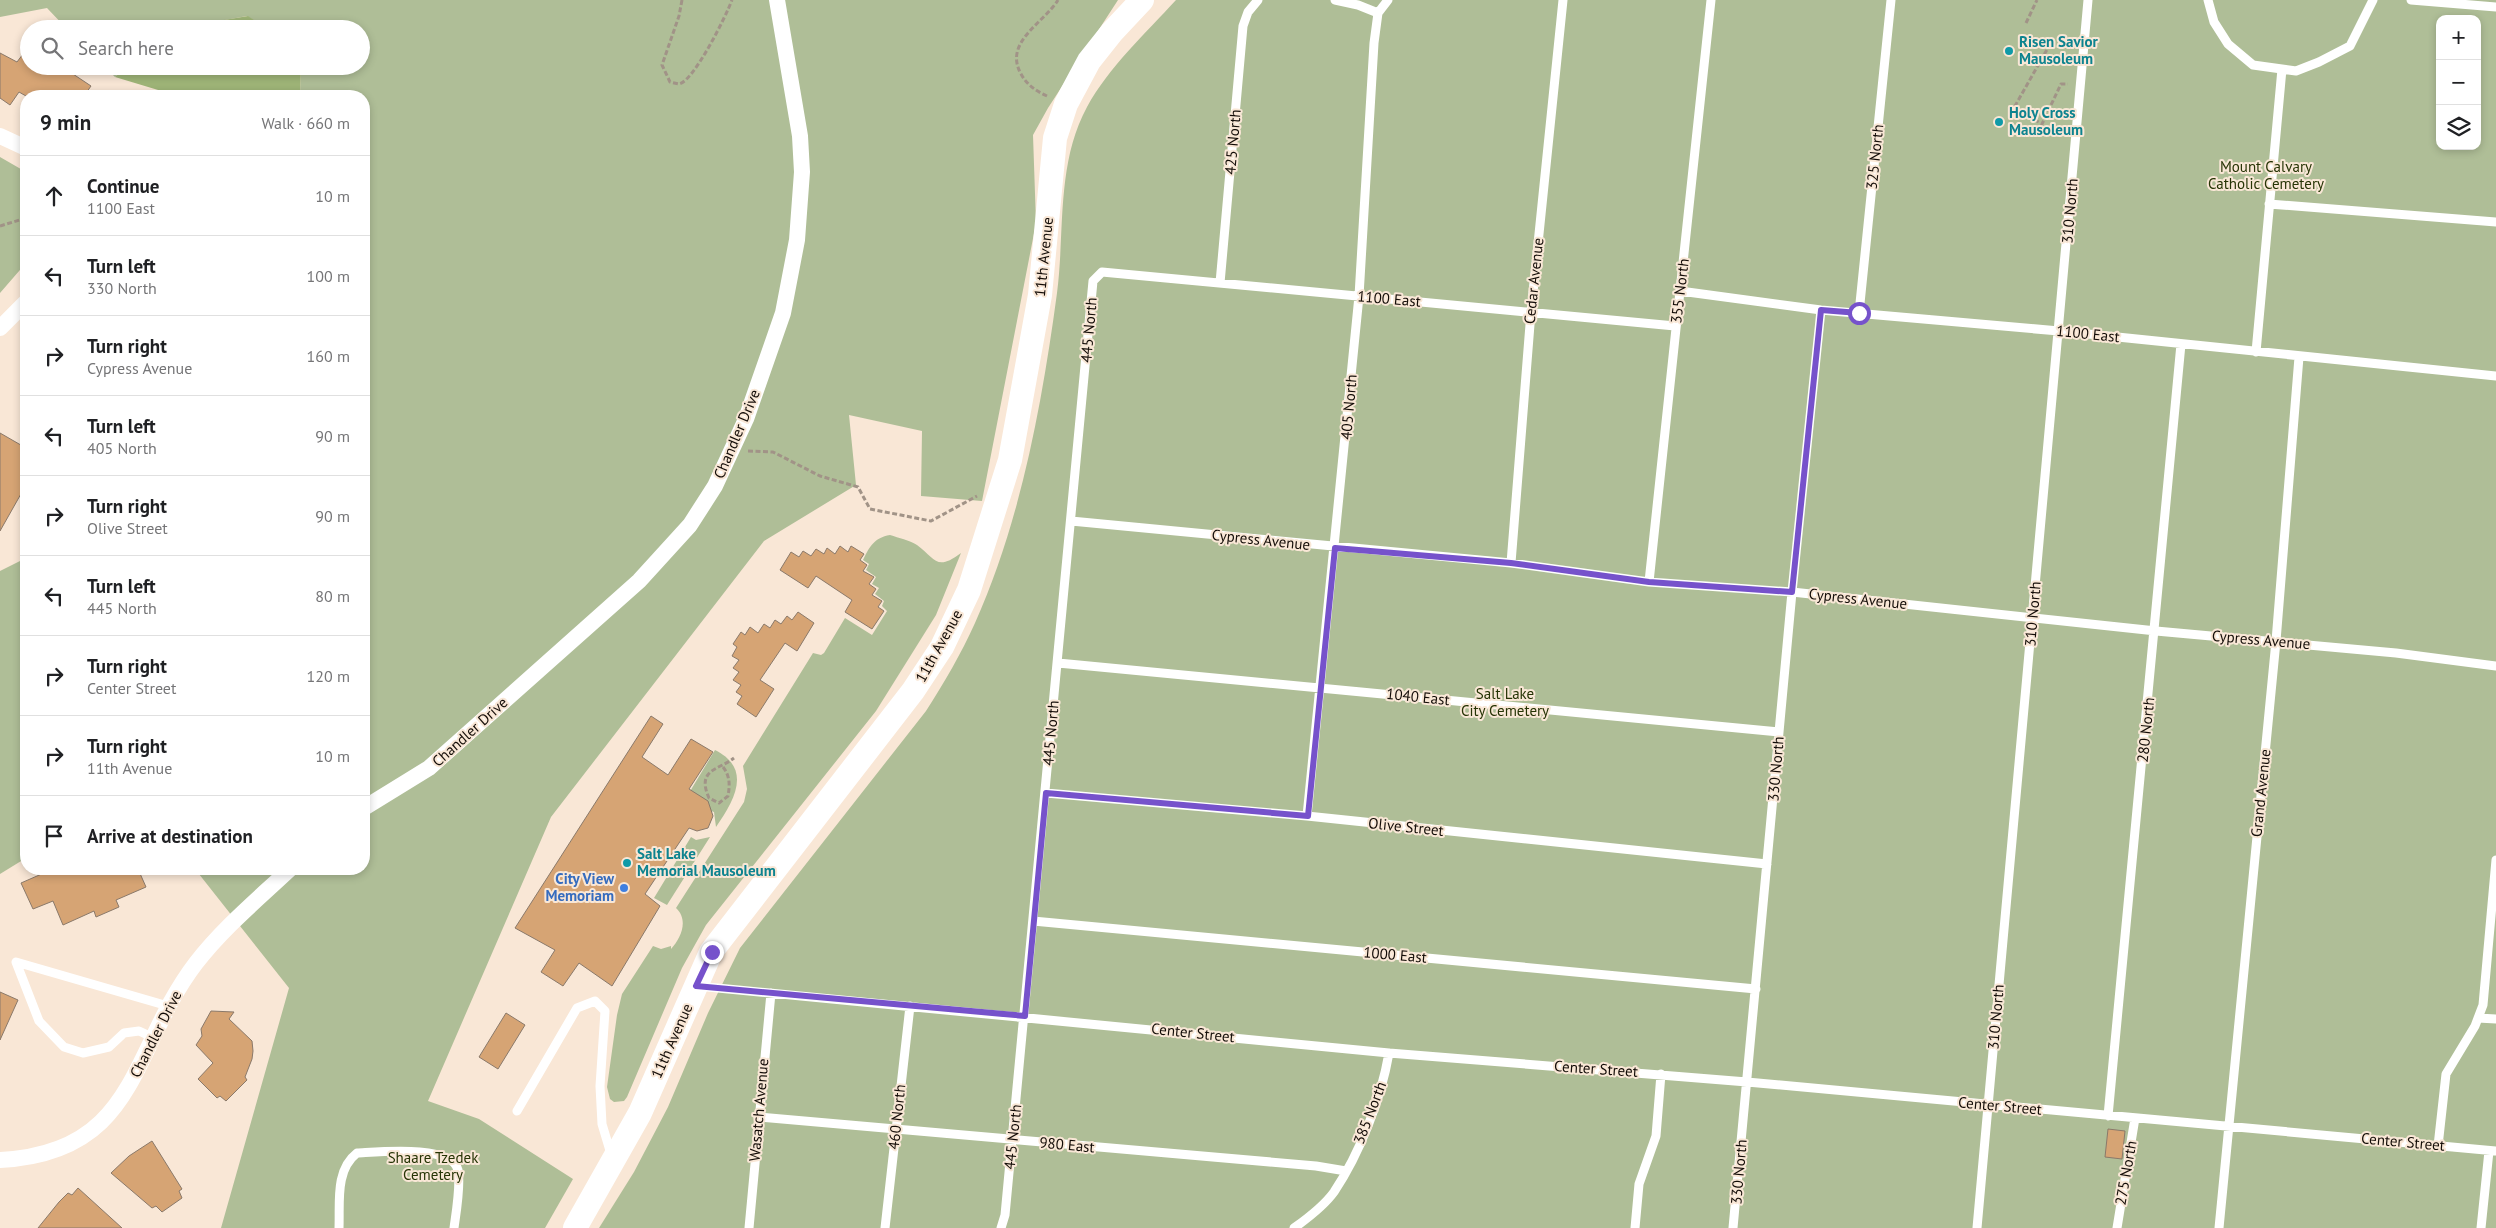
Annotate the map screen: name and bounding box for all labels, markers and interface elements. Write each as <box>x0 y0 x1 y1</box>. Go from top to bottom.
map controls <box>2436 15 2481 150</box>
button: + <box>2436 15 2481 60</box>
search box <box>20 20 370 75</box>
place label: Risen Savior Mausoleum <box>2019 32 2099 68</box>
icon: search <box>38 34 66 62</box>
text: Search here <box>78 36 174 60</box>
marker: Risen Savior Mausoleum <box>2003 45 2015 57</box>
button: − <box>2436 60 2481 105</box>
place label: Holy Cross Mausoleum <box>2009 103 2083 139</box>
button: layers <box>2436 105 2481 150</box>
street label: 425 North <box>1220 108 1245 175</box>
text: 9 min <box>40 109 91 136</box>
text: Walk · 660 m <box>261 113 350 133</box>
marker: Holy Cross Mausoleum <box>1993 116 2005 128</box>
street label: 325 North <box>1862 123 1887 191</box>
park label: Mount Calvary Catholic Cemetery <box>2208 157 2324 193</box>
text: Continue <box>87 174 159 198</box>
street label: 310 North <box>2057 177 2082 244</box>
icon: ahead <box>40 182 68 210</box>
text: 10 m <box>315 186 350 206</box>
text: 1100 East <box>87 198 155 218</box>
street label: 11th Avenue <box>1030 216 1057 298</box>
street label: Cedar Avenue <box>1520 237 1547 325</box>
text: Turn left <box>87 254 156 278</box>
street label: 355 North <box>1666 257 1693 325</box>
icon: left <box>40 262 68 290</box>
text: 100 m <box>307 266 350 286</box>
text: 330 North <box>87 278 157 298</box>
street label: 1100 East <box>1357 286 1422 311</box>
street label: 445 North <box>1076 296 1101 363</box>
route start <box>1848 302 1871 325</box>
street label: 1100 East <box>2055 321 2121 346</box>
text: Turn right <box>87 334 167 358</box>
icon: right <box>40 342 68 370</box>
text: 160 m <box>307 346 350 366</box>
text: Cypress Avenue <box>87 358 192 378</box>
street label: 405 North <box>1336 373 1361 440</box>
street label: Chandler Drive <box>709 386 764 481</box>
text: Turn left <box>87 414 156 438</box>
icon: left <box>40 422 68 450</box>
text: 90 m <box>315 426 350 446</box>
text: 405 North <box>87 438 157 458</box>
text: Turn right <box>87 494 167 518</box>
icon: right <box>40 502 68 530</box>
text: 90 m <box>315 506 350 526</box>
text: Olive Street <box>87 518 168 538</box>
street label: Cypress Avenue <box>1211 525 1311 554</box>
text: Turn left <box>87 574 156 598</box>
street label: 310 North <box>2020 580 2045 647</box>
icon: left <box>40 582 68 610</box>
street label: Cypress Avenue <box>1808 584 1908 613</box>
text: 80 m <box>315 586 350 606</box>
text: 445 North <box>87 598 157 618</box>
street label: 11th Avenue <box>911 606 966 685</box>
street label: Cypress Avenue <box>2211 626 2311 653</box>
text: Turn right <box>87 654 167 678</box>
icon: right <box>40 662 68 690</box>
text: 120 m <box>307 666 350 686</box>
text: Center Street <box>87 678 176 698</box>
street label: 1040 East <box>1385 684 1451 709</box>
park label: Salt Lake City Cemetery <box>1461 684 1549 720</box>
street label: Chandler Drive <box>428 693 511 771</box>
street label: 280 North <box>2133 696 2158 764</box>
street label: 445 North <box>1038 699 1063 766</box>
text: Turn right <box>87 734 167 758</box>
street label: 330 North <box>1763 735 1788 802</box>
icon: right <box>40 742 68 770</box>
text: 10 m <box>315 746 350 766</box>
street label: Grand Avenue <box>2246 748 2275 838</box>
text: 11th Avenue <box>87 758 172 778</box>
street label: Olive Street <box>1367 813 1445 840</box>
icon: arrive <box>40 822 68 850</box>
text: Arrive at destination <box>87 824 253 848</box>
place label: Salt Lake Memorial Mausoleum <box>637 844 776 880</box>
marker: Salt Lake Memorial Mausoleum <box>621 857 633 869</box>
place label: City View Memoriam <box>545 869 614 905</box>
marker: City View Memoriam <box>618 882 630 894</box>
route end <box>701 941 724 964</box>
street label: 1000 East <box>1363 942 1428 967</box>
street label: 310 North <box>1983 983 2008 1050</box>
street label: Chandler Drive <box>125 987 186 1081</box>
street label: 11th Avenue <box>647 1000 696 1081</box>
street label: Center Street <box>1150 1019 1236 1046</box>
street label: Center Street <box>1554 1056 1639 1081</box>
street label: Wasatch Avenue <box>745 1058 772 1162</box>
street label: 385 North <box>1349 1079 1390 1147</box>
street label: 460 North <box>884 1083 909 1151</box>
street label: Center Street <box>1957 1092 2043 1119</box>
street label: 445 North <box>1000 1103 1025 1171</box>
street label: Center Street <box>2360 1128 2446 1155</box>
street label: 980 East <box>1039 1133 1095 1156</box>
street label: 330 North <box>1726 1138 1751 1205</box>
street label: 275 North <box>2110 1139 2141 1207</box>
park label: Shaare Tzedek Cemetery <box>388 1148 479 1184</box>

